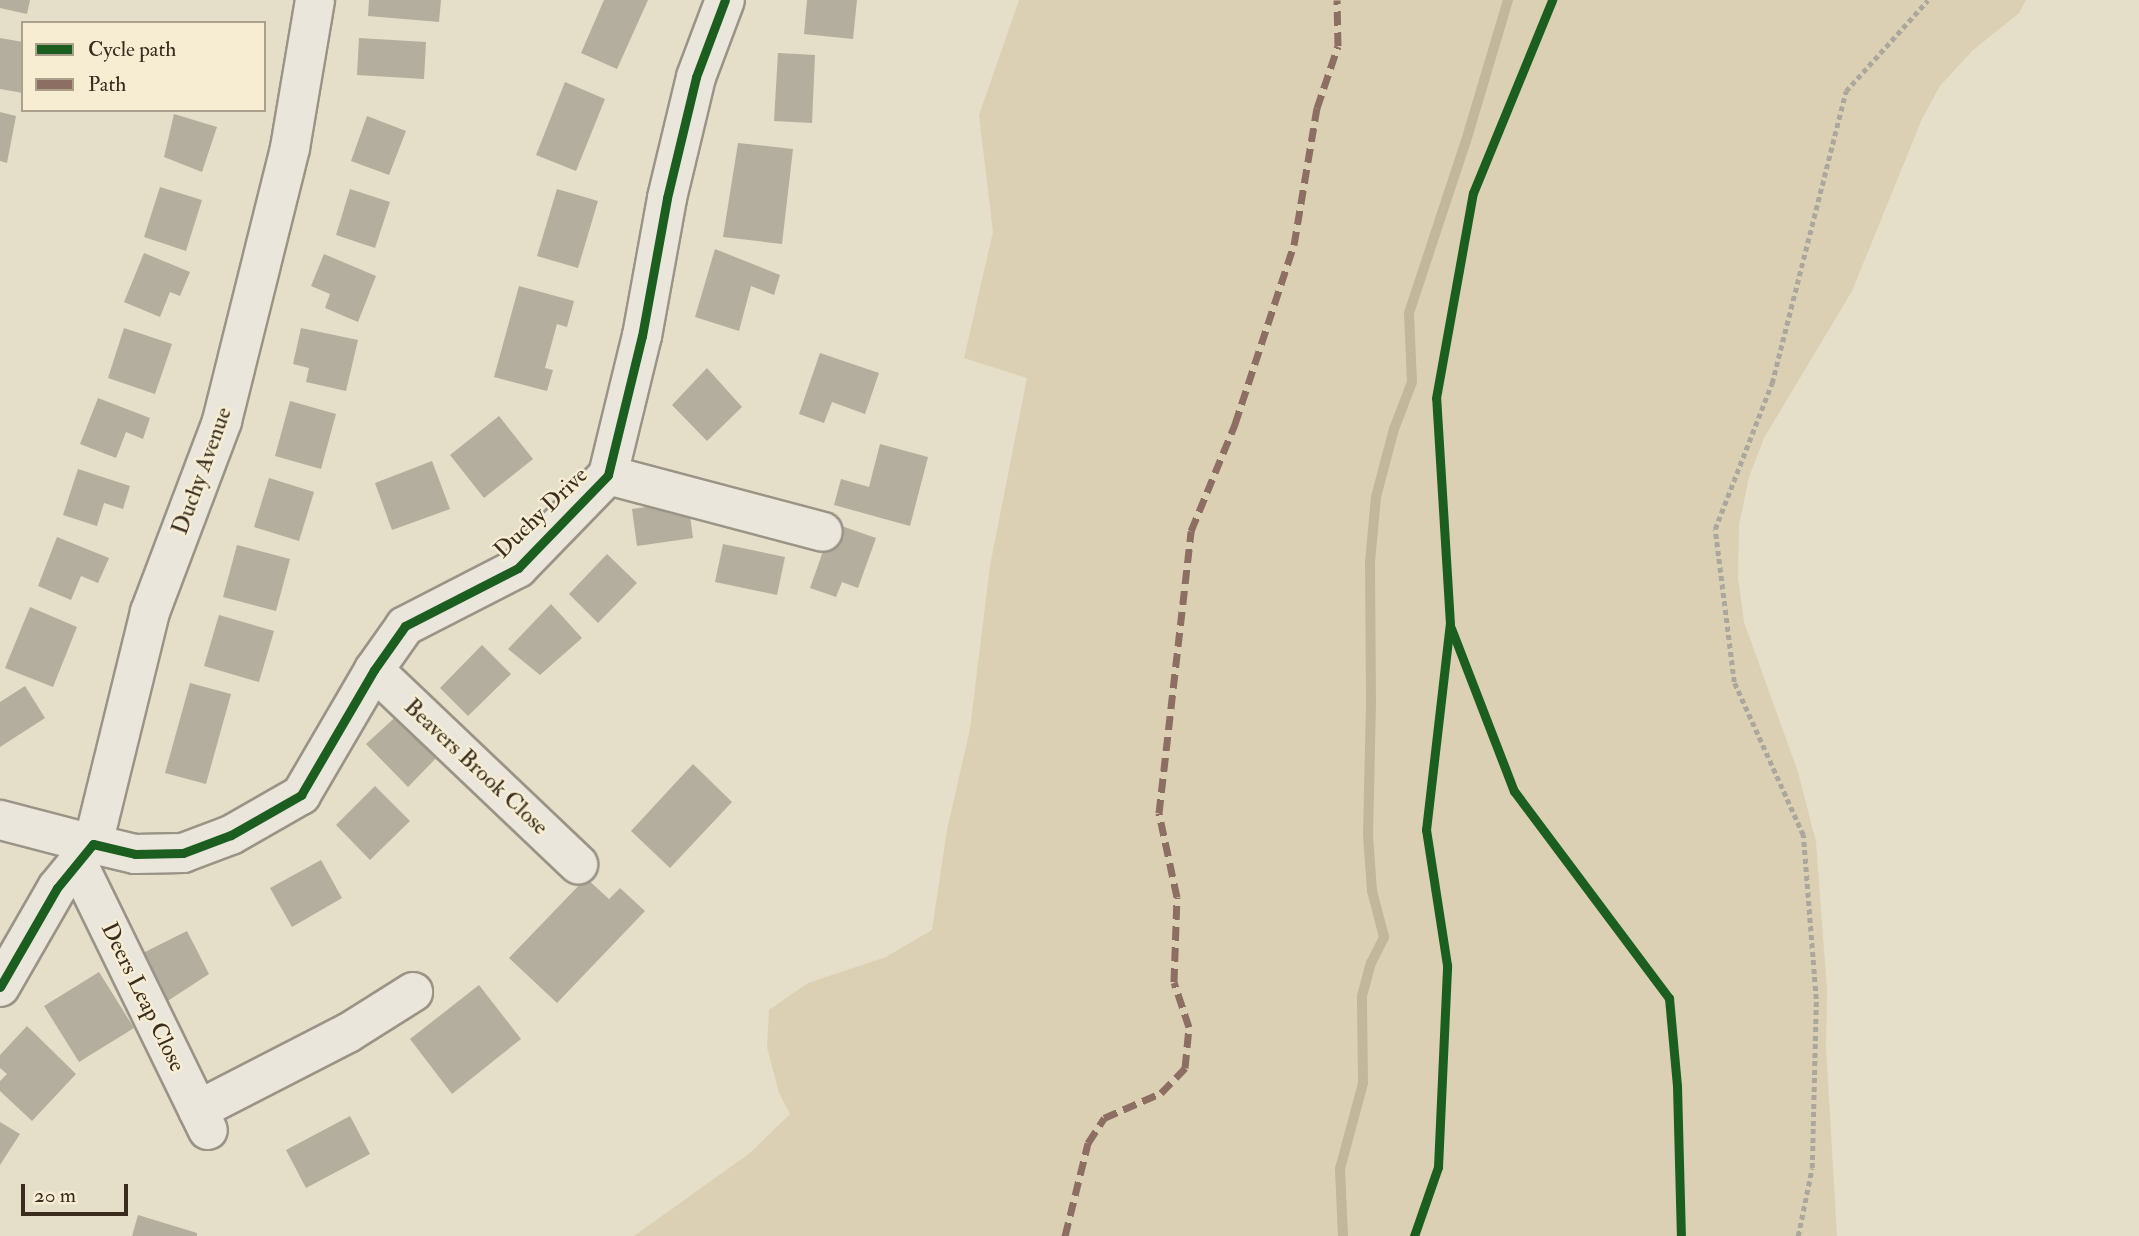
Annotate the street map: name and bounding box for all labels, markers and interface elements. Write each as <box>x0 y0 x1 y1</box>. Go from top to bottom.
legend <box>21 21 266 112</box>
text: Cycle path <box>88 36 176 63</box>
text: Path <box>88 71 126 98</box>
street label: Duchy Avenue <box>166 404 238 538</box>
street label: Duchy Drive <box>489 462 593 564</box>
street label: Beavers Brook Close <box>398 693 554 841</box>
street label: Deers Leap Close <box>95 918 191 1076</box>
scale bar <box>24 1170 131 1214</box>
text: 20 m <box>34 1182 76 1209</box>

